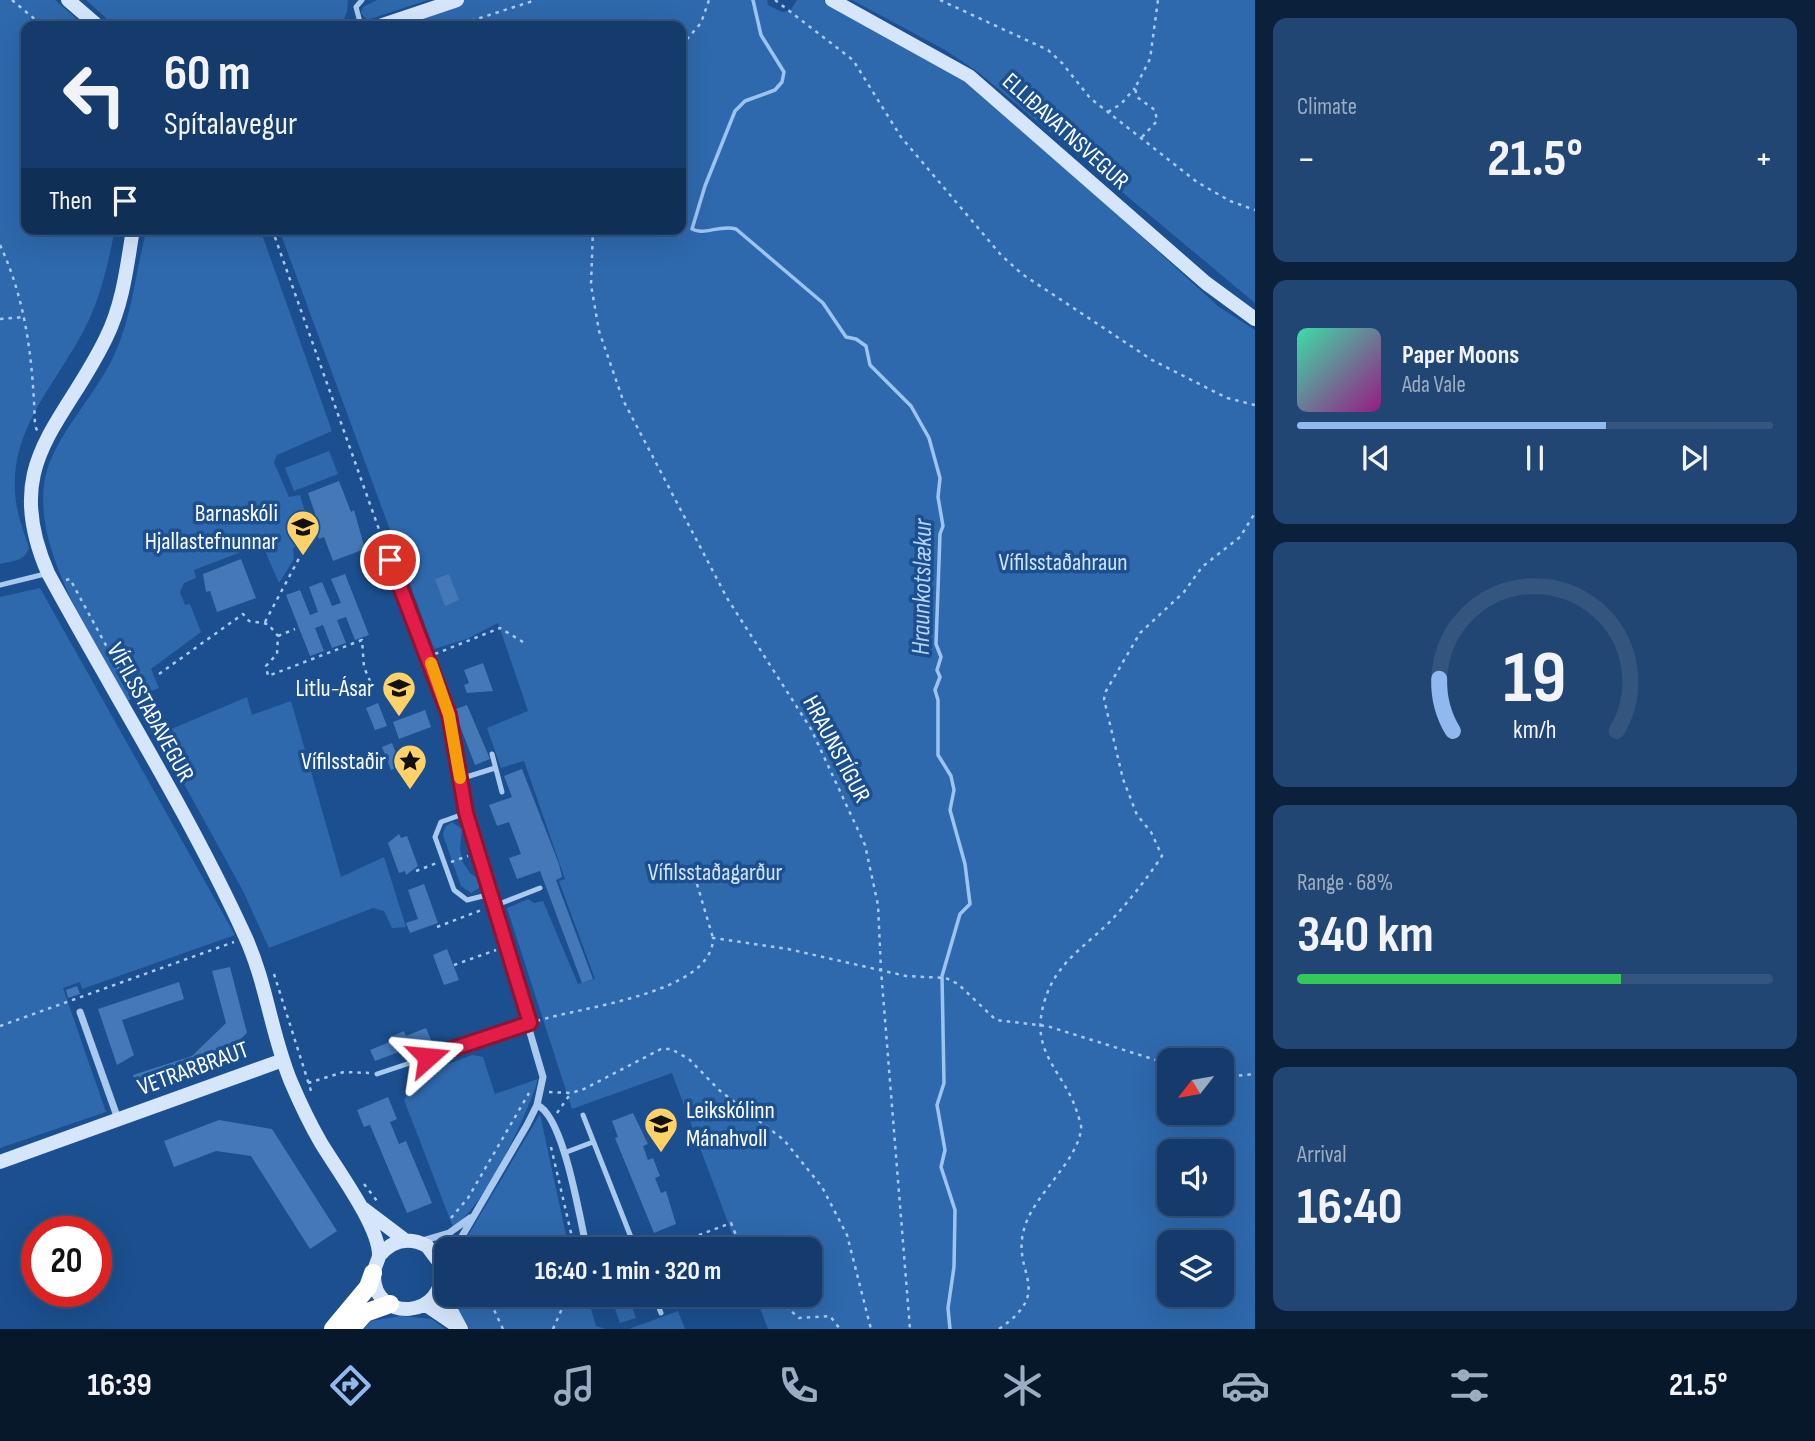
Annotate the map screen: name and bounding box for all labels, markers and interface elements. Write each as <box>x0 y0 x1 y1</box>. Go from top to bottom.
text: 60 m <box>164 45 251 104</box>
icon: left <box>49 49 140 140</box>
street label: ELLIÐAVATNSVEGUR <box>996 67 1135 196</box>
text: Climate <box>1297 93 1357 121</box>
text: Spítalavegur <box>164 105 297 144</box>
text: 21.5° <box>1487 128 1583 191</box>
text: − <box>1297 137 1316 182</box>
text: + <box>1754 137 1773 182</box>
icon: arrive <box>106 182 144 220</box>
text: Then <box>49 186 92 217</box>
text: Paper Moons <box>1402 340 1519 371</box>
text: Ada Vale <box>1402 371 1466 399</box>
icon: previous <box>1357 439 1395 477</box>
icon: pause <box>1516 439 1554 477</box>
icon: next <box>1675 439 1713 477</box>
place label: Barnaskóli Hjallastefnunnar <box>145 499 278 556</box>
school or university icon: Barnaskóli Hjallastefnunnar <box>284 508 322 557</box>
water label: Hraunkotslækur <box>906 517 939 655</box>
pin <box>360 530 420 590</box>
icon: arrive <box>371 541 409 579</box>
park label: Vífilsstaðahraun <box>998 548 1128 577</box>
text: 19 <box>1503 635 1567 723</box>
street label: VÍFILSSTAÐAVEGUR <box>100 638 201 787</box>
school or university icon: Litlu-Ásar <box>380 669 418 718</box>
place label: Litlu-Ásar <box>295 674 374 703</box>
street label: HRAUNSTÍGUR <box>796 691 877 808</box>
text: km/h <box>1513 714 1557 745</box>
place icon: Vífilsstaðir <box>391 742 429 791</box>
place label: Vífilsstaðir <box>301 747 386 776</box>
park label: Vífilsstaðagarður <box>648 858 782 887</box>
text: Range · 68% <box>1297 869 1393 897</box>
text: 340 km <box>1297 904 1434 967</box>
position arrow <box>391 1020 465 1094</box>
street label: VETRARBRAUT <box>134 1035 253 1102</box>
north arrow <box>1157 1048 1234 1125</box>
map controls <box>1157 1048 1234 1307</box>
place label: Leikskólinn Mánahvoll <box>686 1096 775 1153</box>
school or university icon: Leikskólinn Mánahvoll <box>642 1105 680 1154</box>
button: sound <box>1157 1139 1234 1216</box>
text: Arrival <box>1297 1141 1346 1169</box>
text: 16:40 <box>1297 1176 1402 1239</box>
speed limit sign: 20 <box>21 1216 112 1307</box>
button: layers <box>1157 1230 1234 1307</box>
text: 16:40 · 1 min · 320 m <box>535 1256 721 1287</box>
icon: directions <box>326 1361 375 1410</box>
icon: music <box>550 1361 599 1410</box>
icon: phone <box>774 1361 823 1410</box>
icon: climate <box>998 1361 1047 1410</box>
icon: car <box>1221 1361 1270 1410</box>
icon: filters <box>1445 1361 1494 1410</box>
text: 16:39 <box>87 1366 152 1405</box>
text: 21.5° <box>1669 1366 1728 1405</box>

